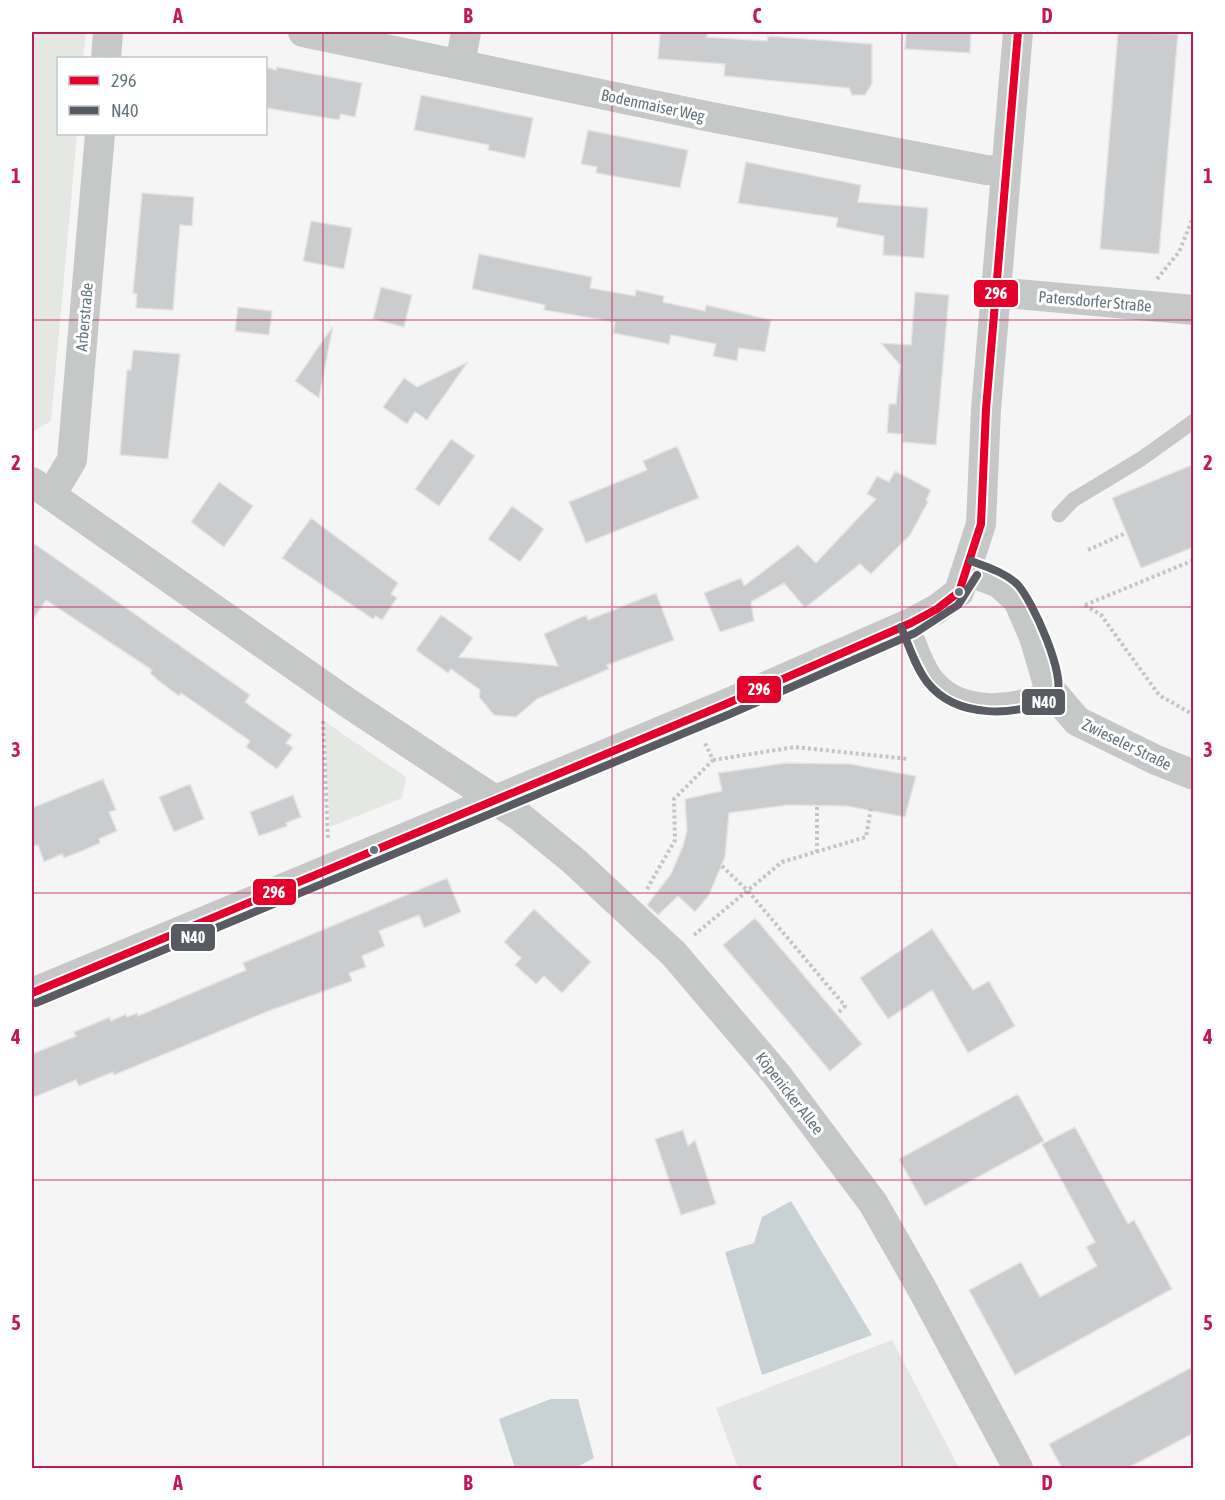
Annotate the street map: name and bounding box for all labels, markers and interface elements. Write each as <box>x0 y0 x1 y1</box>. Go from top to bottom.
text: A <box>172 4 183 27</box>
text: B <box>463 4 473 27</box>
text: C <box>753 4 762 27</box>
text: D <box>1041 4 1053 27</box>
legend <box>57 57 267 135</box>
text: 296 <box>111 70 136 91</box>
street label: Bodenmaiser Weg <box>599 85 707 126</box>
text: N40 <box>111 100 139 121</box>
text: 1 <box>11 164 21 187</box>
text: 1 <box>1203 164 1213 187</box>
line badge: 296 <box>973 279 1019 308</box>
street label: Arberstraße <box>72 282 96 352</box>
text: 296 <box>985 284 1008 302</box>
street label: Patersdorfer Straße <box>1038 287 1152 315</box>
text: 2 <box>11 451 21 474</box>
text: 2 <box>1203 451 1213 474</box>
unlabelled marker <box>953 586 965 598</box>
line badge: 296 <box>736 675 782 704</box>
text: 296 <box>748 680 771 698</box>
line badge: N40 <box>1021 688 1066 716</box>
text: N40 <box>1032 693 1057 711</box>
street label: Zwieseler Straße <box>1080 715 1174 773</box>
text: 3 <box>11 738 21 761</box>
text: 3 <box>1203 738 1213 761</box>
unlabelled marker <box>368 844 380 856</box>
line badge: 296 <box>252 878 297 906</box>
text: 296 <box>263 883 286 901</box>
line badge: N40 <box>170 923 216 952</box>
text: N40 <box>181 928 206 946</box>
text: 4 <box>10 1025 21 1048</box>
text: 4 <box>1202 1025 1213 1048</box>
street label: Köpenicker Allee <box>752 1049 827 1138</box>
text: 5 <box>11 1311 21 1334</box>
text: 5 <box>1203 1311 1213 1334</box>
text: A <box>172 1471 183 1494</box>
text: B <box>463 1471 473 1494</box>
text: C <box>753 1471 762 1494</box>
text: D <box>1041 1471 1053 1494</box>

